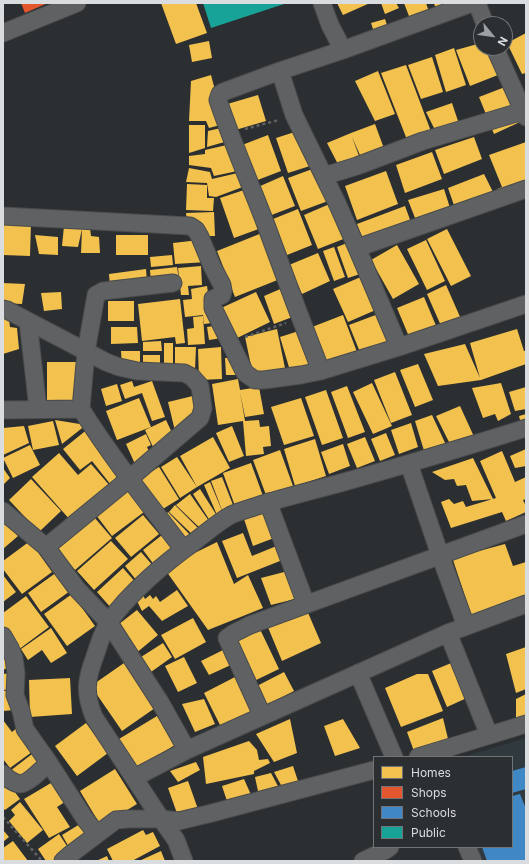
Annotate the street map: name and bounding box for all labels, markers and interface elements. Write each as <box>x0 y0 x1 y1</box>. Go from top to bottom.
north arrow <box>473 16 513 56</box>
text: N <box>494 34 511 48</box>
legend <box>373 756 513 848</box>
text: Homes <box>411 765 451 780</box>
text: Shops <box>411 785 447 800</box>
text: Schools <box>411 805 456 820</box>
text: Public <box>411 825 446 840</box>

